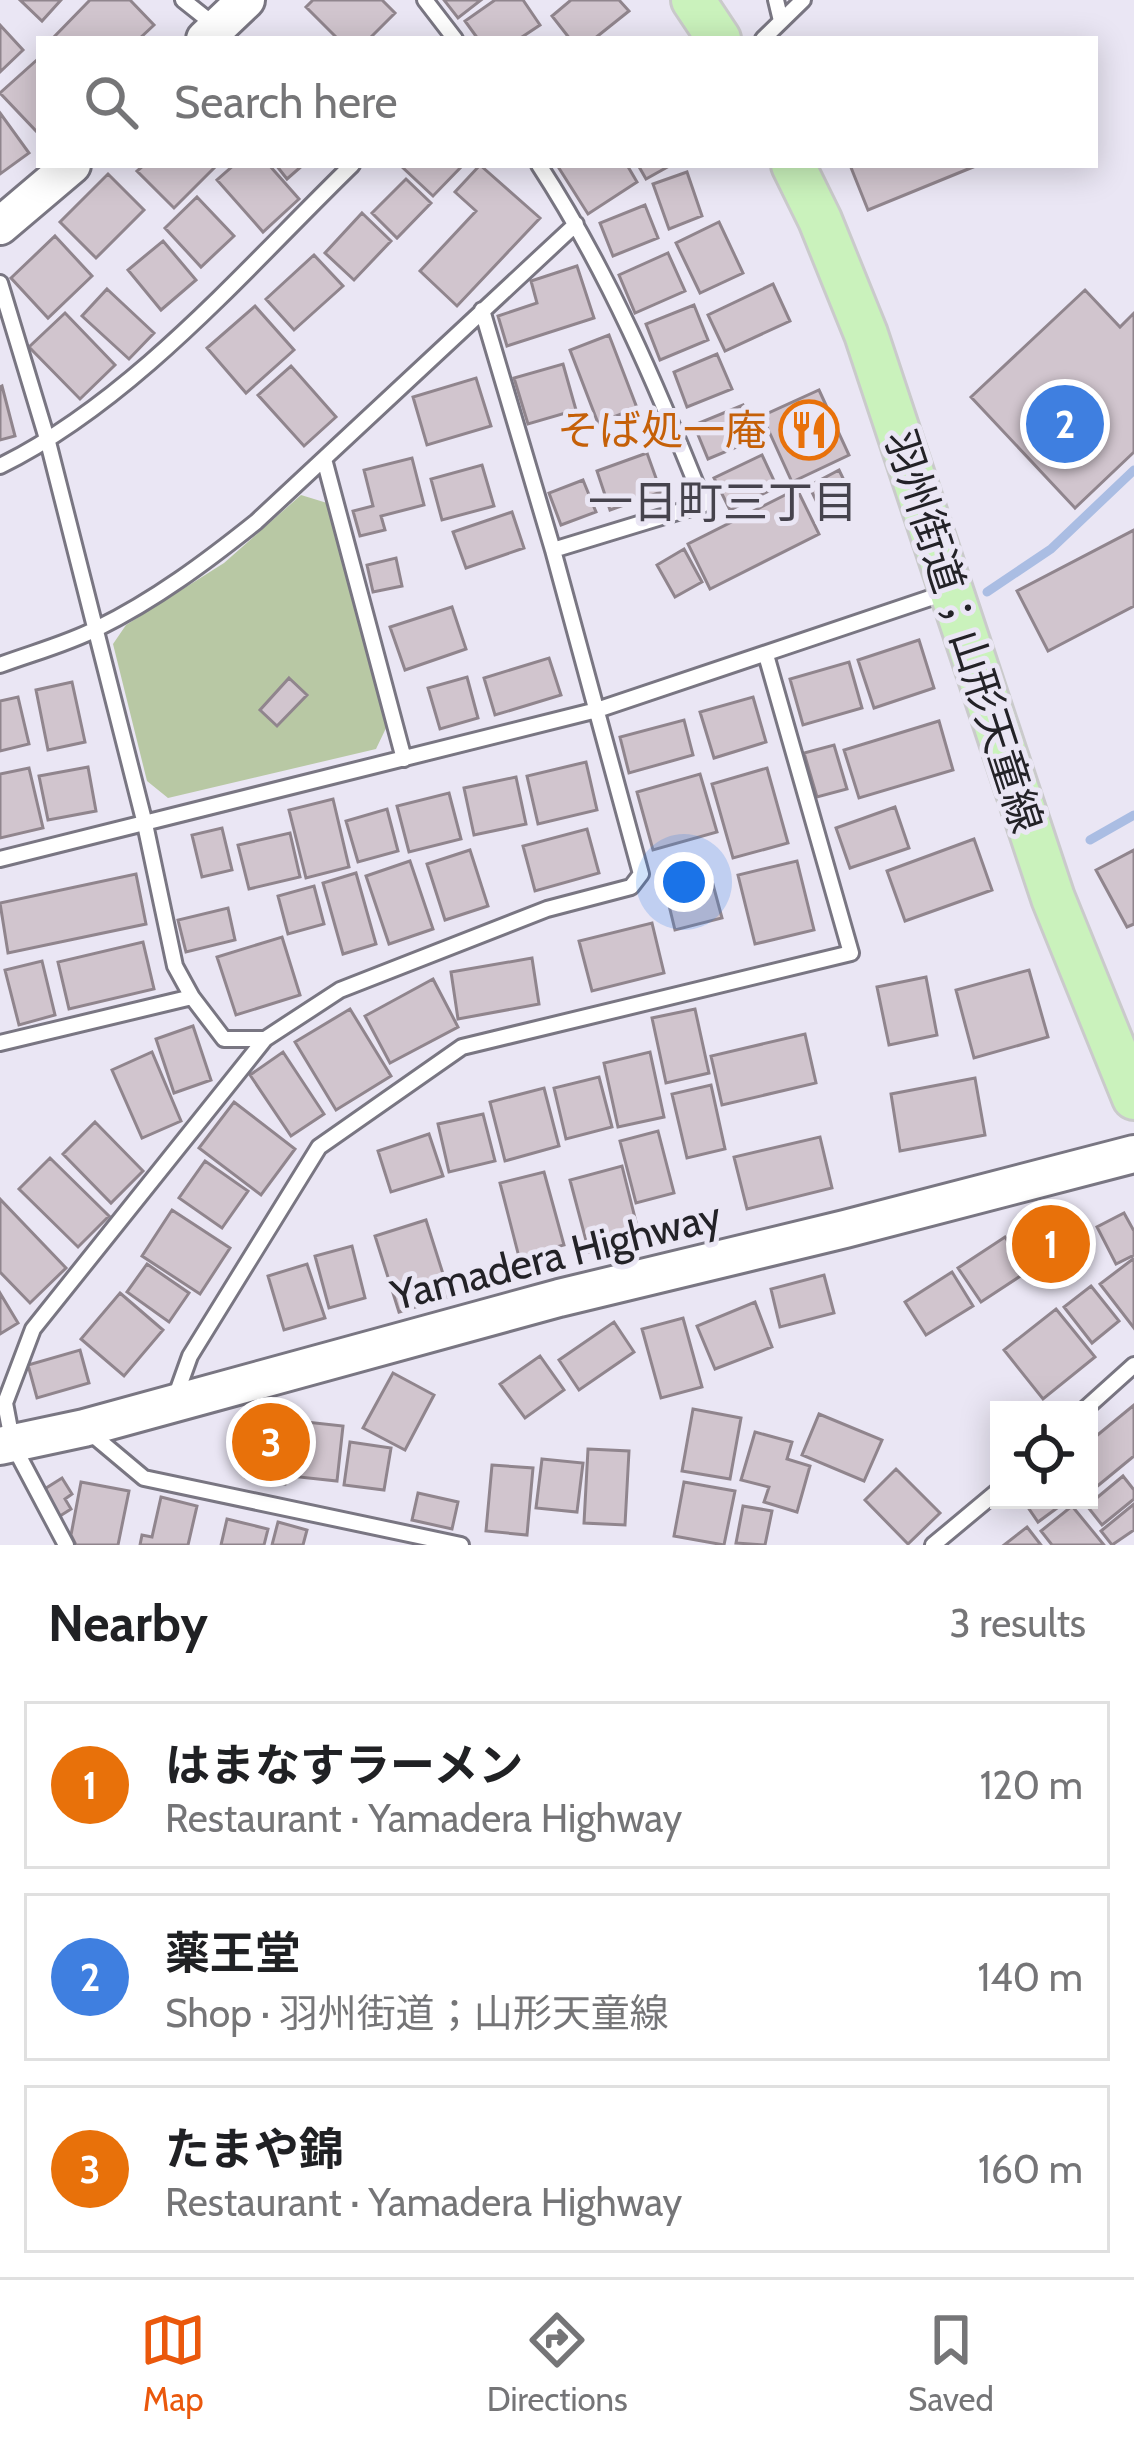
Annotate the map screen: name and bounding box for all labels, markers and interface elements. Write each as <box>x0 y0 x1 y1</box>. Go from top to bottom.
search box <box>36 36 1098 168</box>
icon: search <box>78 69 144 135</box>
text: Search here <box>174 75 398 129</box>
pin: 2 <box>1026 379 1104 469</box>
restaurant icon: そば処一庵 <box>778 399 840 461</box>
place label: そば処一庵 <box>557 404 767 456</box>
street label: 羽州街道；山形天童線 <box>874 423 1054 839</box>
district label: 一日町三丁目 <box>588 475 858 529</box>
your location <box>654 852 714 912</box>
street label: Yamadera Highway <box>385 1189 726 1321</box>
pin: 1 <box>1012 1199 1090 1289</box>
pin: 3 <box>232 1397 310 1487</box>
map controls <box>990 1401 1098 1509</box>
button: locate <box>990 1401 1098 1509</box>
text: Nearby <box>48 1592 208 1654</box>
text: 3 results <box>949 1599 1086 1647</box>
text: はまなすラーメン <box>165 1738 523 1792</box>
text: 1 <box>83 1761 97 1809</box>
text: 120 m <box>980 1761 1083 1809</box>
text: Restaurant · Yamadera Highway <box>165 1794 682 1842</box>
text: 薬王堂 <box>165 1926 300 1980</box>
text: 2 <box>80 1953 100 2001</box>
text: 140 m <box>978 1953 1083 2001</box>
text: Shop · 羽州街道；山形天童線 <box>165 1989 669 2037</box>
text: たまや錦 <box>165 2122 344 2176</box>
text: 3 <box>79 2145 101 2193</box>
text: 160 m <box>978 2145 1083 2193</box>
text: Restaurant · Yamadera Highway <box>165 2178 682 2226</box>
tab: Map <box>140 2307 206 2419</box>
tab: Directions <box>487 2307 628 2419</box>
tab: Saved <box>908 2307 994 2419</box>

